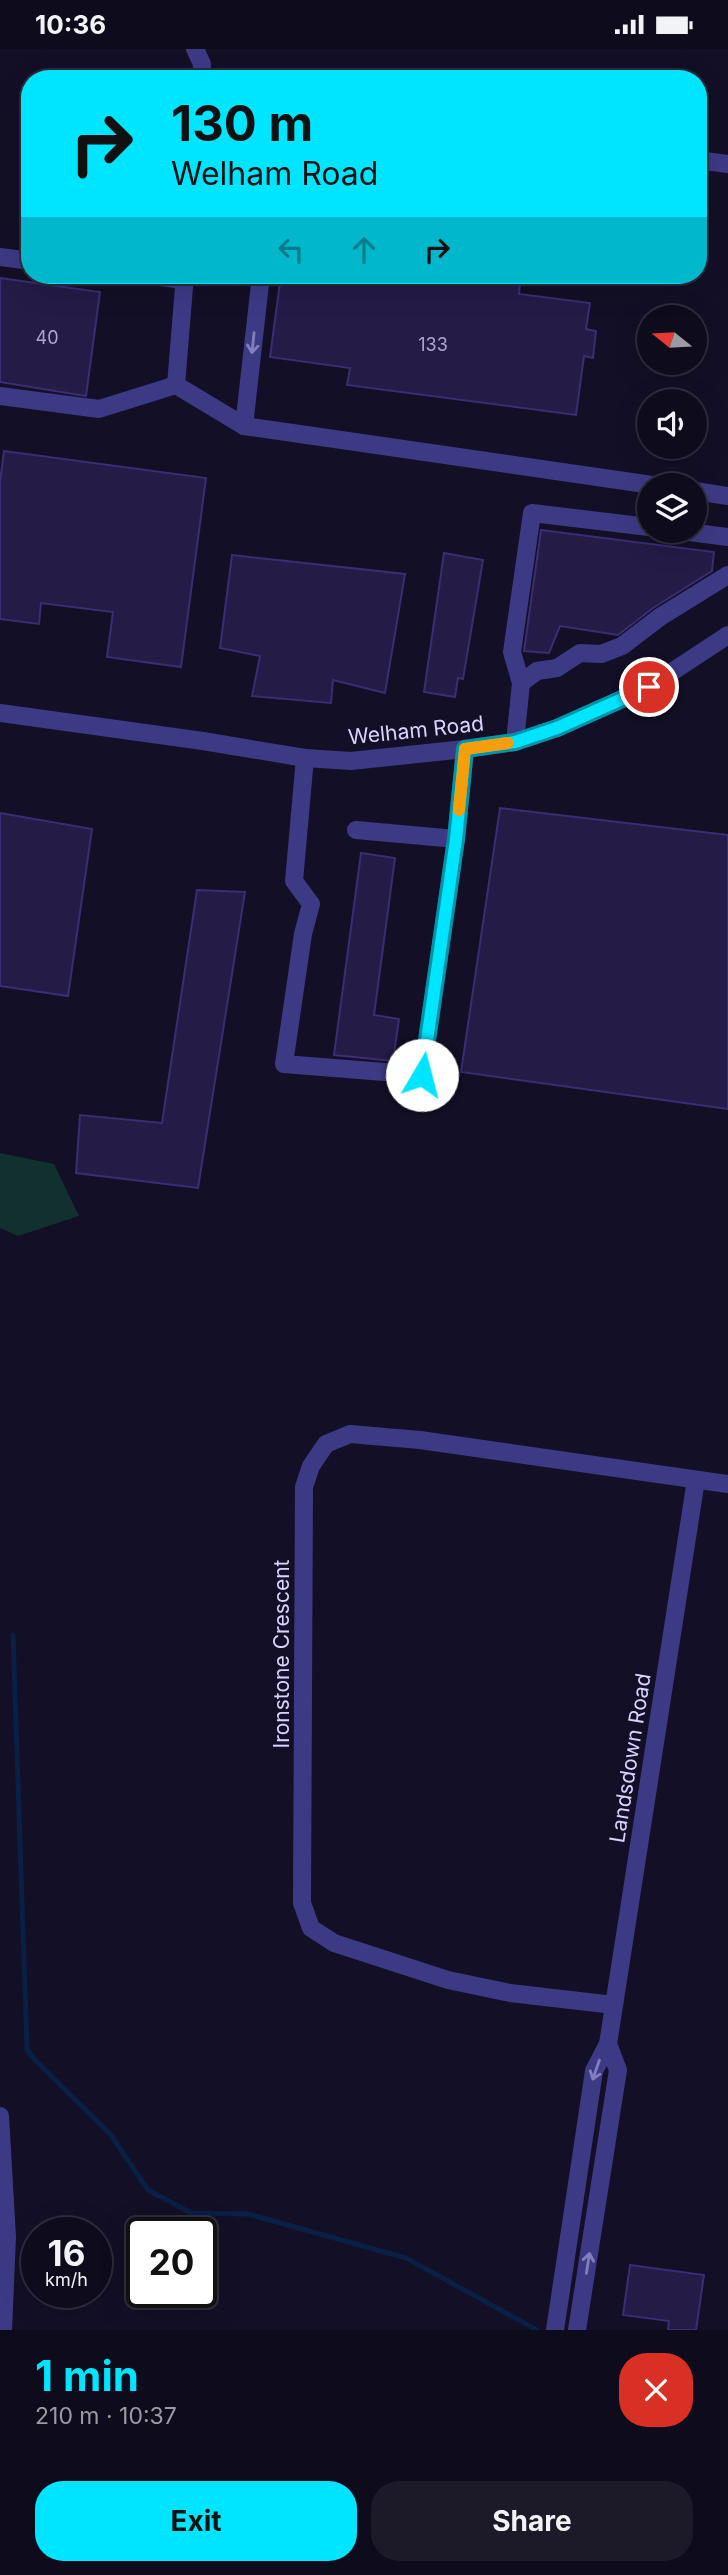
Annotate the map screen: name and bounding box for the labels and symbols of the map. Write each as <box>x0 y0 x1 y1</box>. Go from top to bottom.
north arrow <box>637 305 707 375</box>
house number: 40 <box>36 327 58 348</box>
one-way arrow <box>247 331 260 353</box>
house number: 133 <box>418 334 448 355</box>
pin <box>619 657 679 717</box>
street label: Welham Road <box>347 710 485 750</box>
position arrow <box>385 1038 459 1112</box>
street label: Ironstone Crescent <box>269 1559 294 1748</box>
street label: Landsdown Road <box>604 1671 656 1845</box>
one-way arrow <box>589 2059 601 2081</box>
speed limit sign: 20 <box>126 2217 217 2308</box>
one-way arrow <box>581 2252 594 2274</box>

